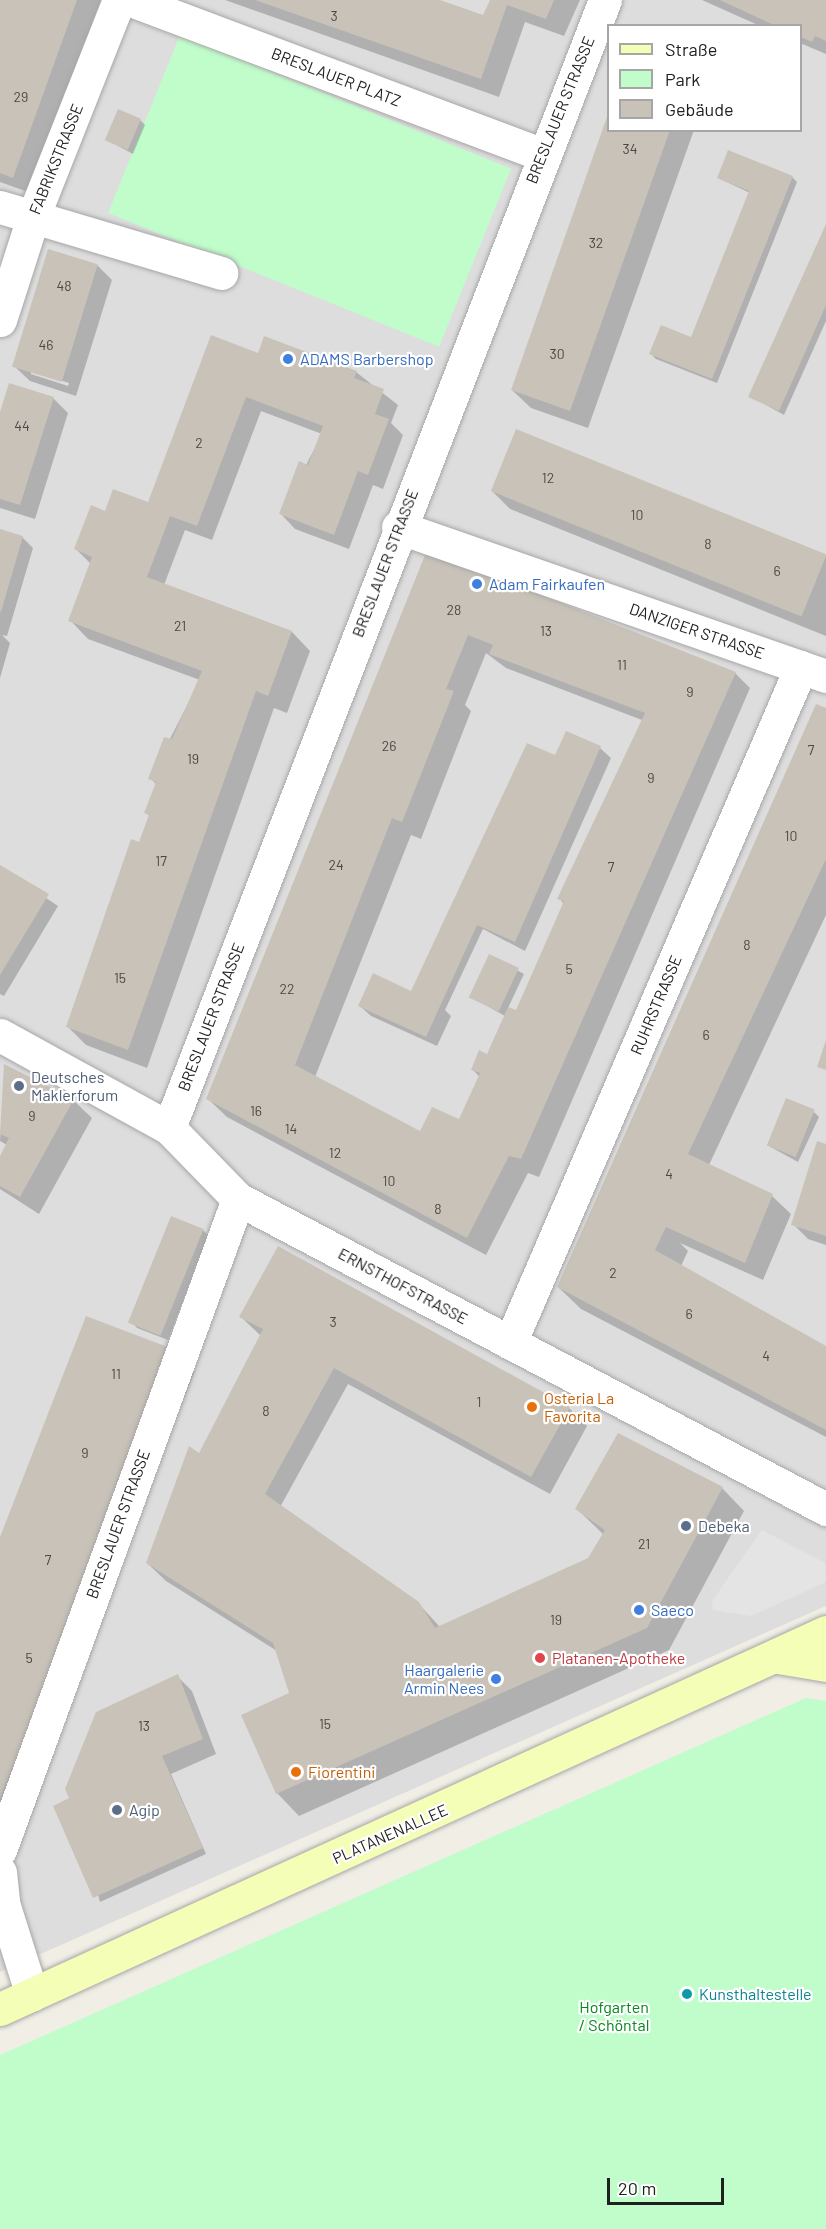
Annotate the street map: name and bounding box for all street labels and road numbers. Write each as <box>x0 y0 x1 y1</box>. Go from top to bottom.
street label: BRESLAUER STRASSE <box>522 33 598 187</box>
street label: BRESLAUER PLATZ <box>269 43 403 111</box>
street label: FABRIKSTRASSE <box>25 101 87 217</box>
street label: BRESLAUER STRASSE <box>348 486 422 640</box>
street label: DANZIGER STRASSE <box>627 599 767 663</box>
street label: BRESLAUER STRASSE <box>174 940 248 1094</box>
street label: RUHRSTRASSE <box>626 952 686 1058</box>
street label: ERNSTHOFSTRASSE <box>335 1244 471 1328</box>
street label: BRESLAUER STRASSE <box>82 1447 154 1601</box>
street label: PLATANENALLEE <box>329 1800 451 1868</box>

